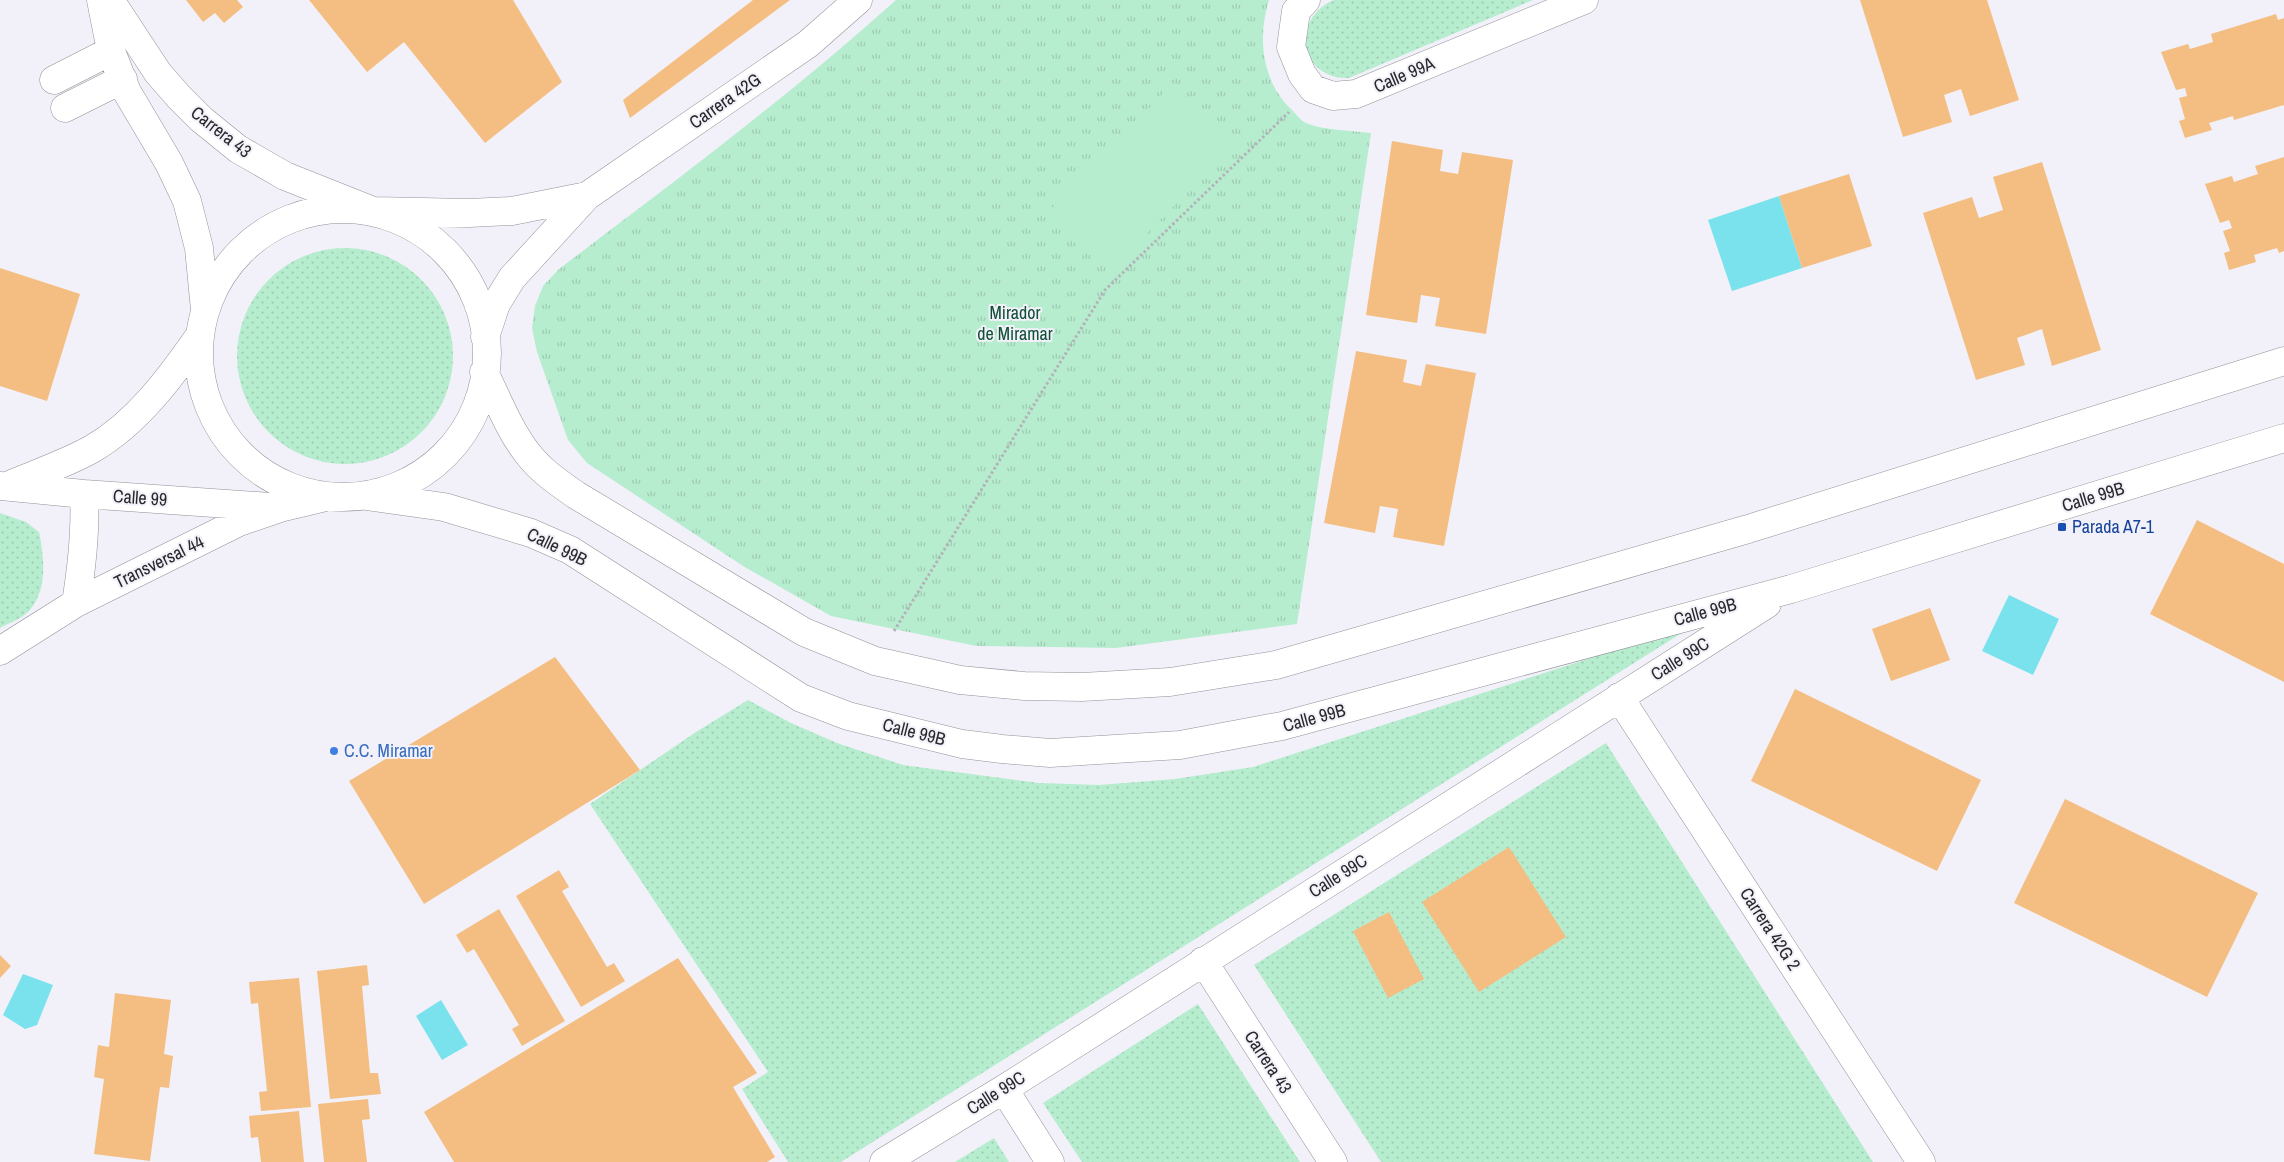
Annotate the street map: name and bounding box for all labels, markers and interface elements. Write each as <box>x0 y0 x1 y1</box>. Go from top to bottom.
street label: Calle 99A <box>1369 50 1438 99</box>
street label: Carrera 42G <box>684 67 765 134</box>
street label: Carrera 43 <box>186 100 257 163</box>
park label: Mirador de Miramar <box>977 300 1053 346</box>
street label: Calle 99B <box>2059 475 2127 518</box>
street label: Calle 99 <box>112 483 168 512</box>
place label: Parada A7-1 <box>2072 514 2155 539</box>
street label: Calle 99B <box>523 521 592 572</box>
marker: Parada A7-1 <box>2056 521 2068 533</box>
street label: Transversal 44 <box>110 529 208 594</box>
street label: Calle 99B <box>1671 591 1739 632</box>
street label: Calle 99C <box>1646 631 1714 686</box>
street label: Calle 99B <box>1280 697 1348 738</box>
street label: Calle 99B <box>880 712 948 751</box>
place label: C.C. Miramar <box>344 738 433 763</box>
marker: C.C. Miramar <box>328 745 340 757</box>
street label: Calle 99C <box>1304 848 1372 903</box>
street label: Carrera 42G 2 <box>1734 882 1807 975</box>
street label: Carrera 43 <box>1239 1025 1298 1098</box>
street label: Calle 99C <box>962 1065 1030 1120</box>

